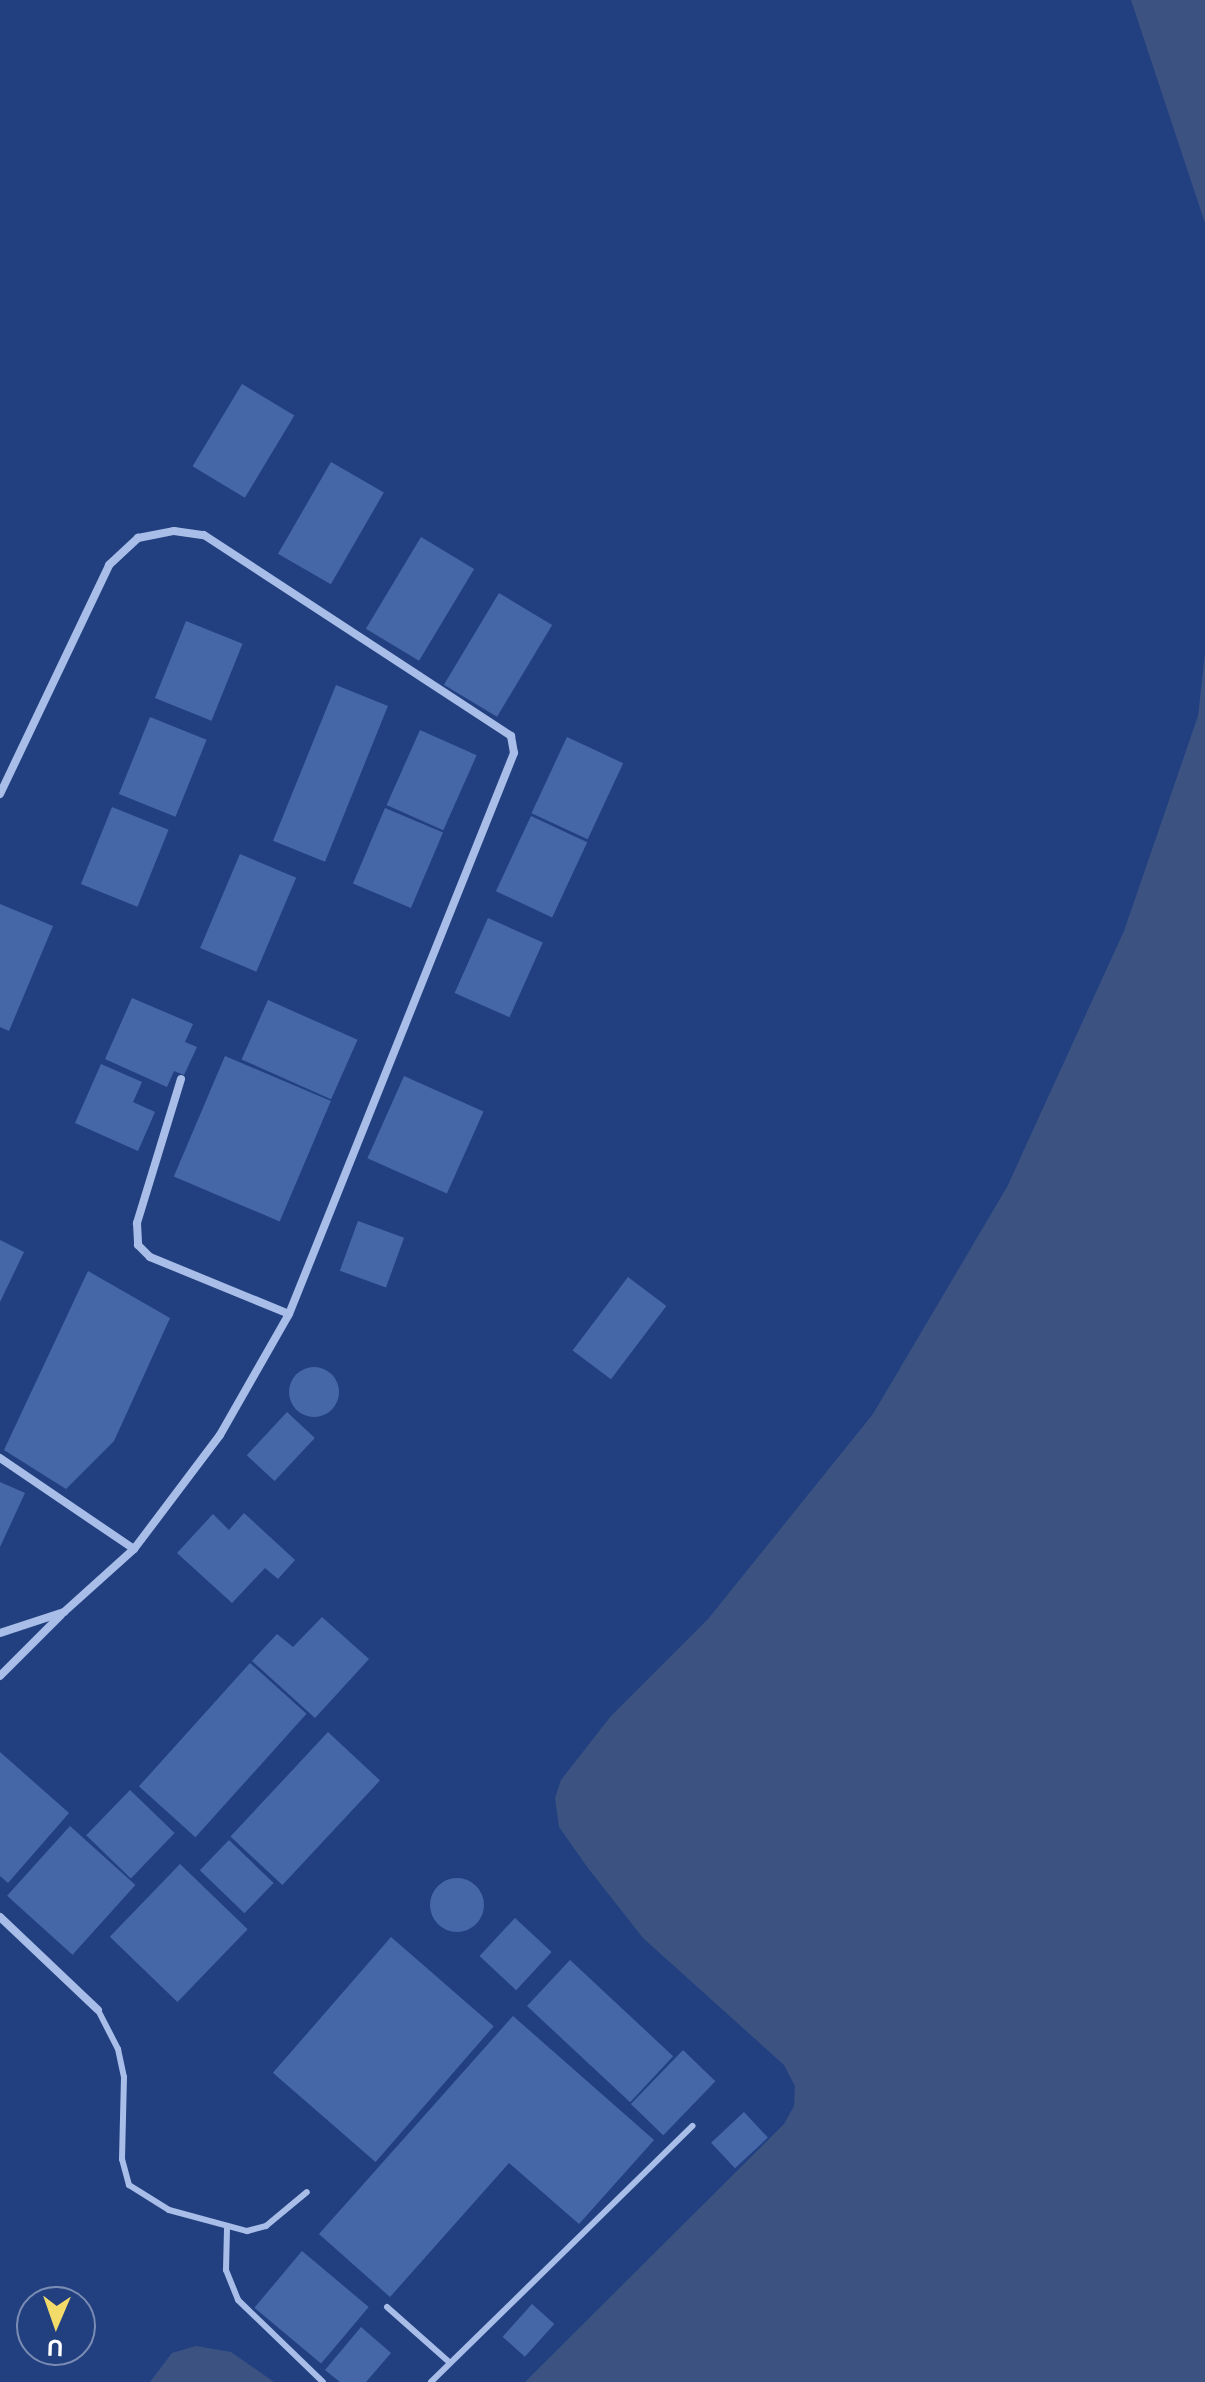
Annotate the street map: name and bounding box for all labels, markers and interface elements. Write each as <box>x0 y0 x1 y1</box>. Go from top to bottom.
north arrow <box>16 2286 96 2366</box>
text: U <box>47 2335 64 2361</box>

